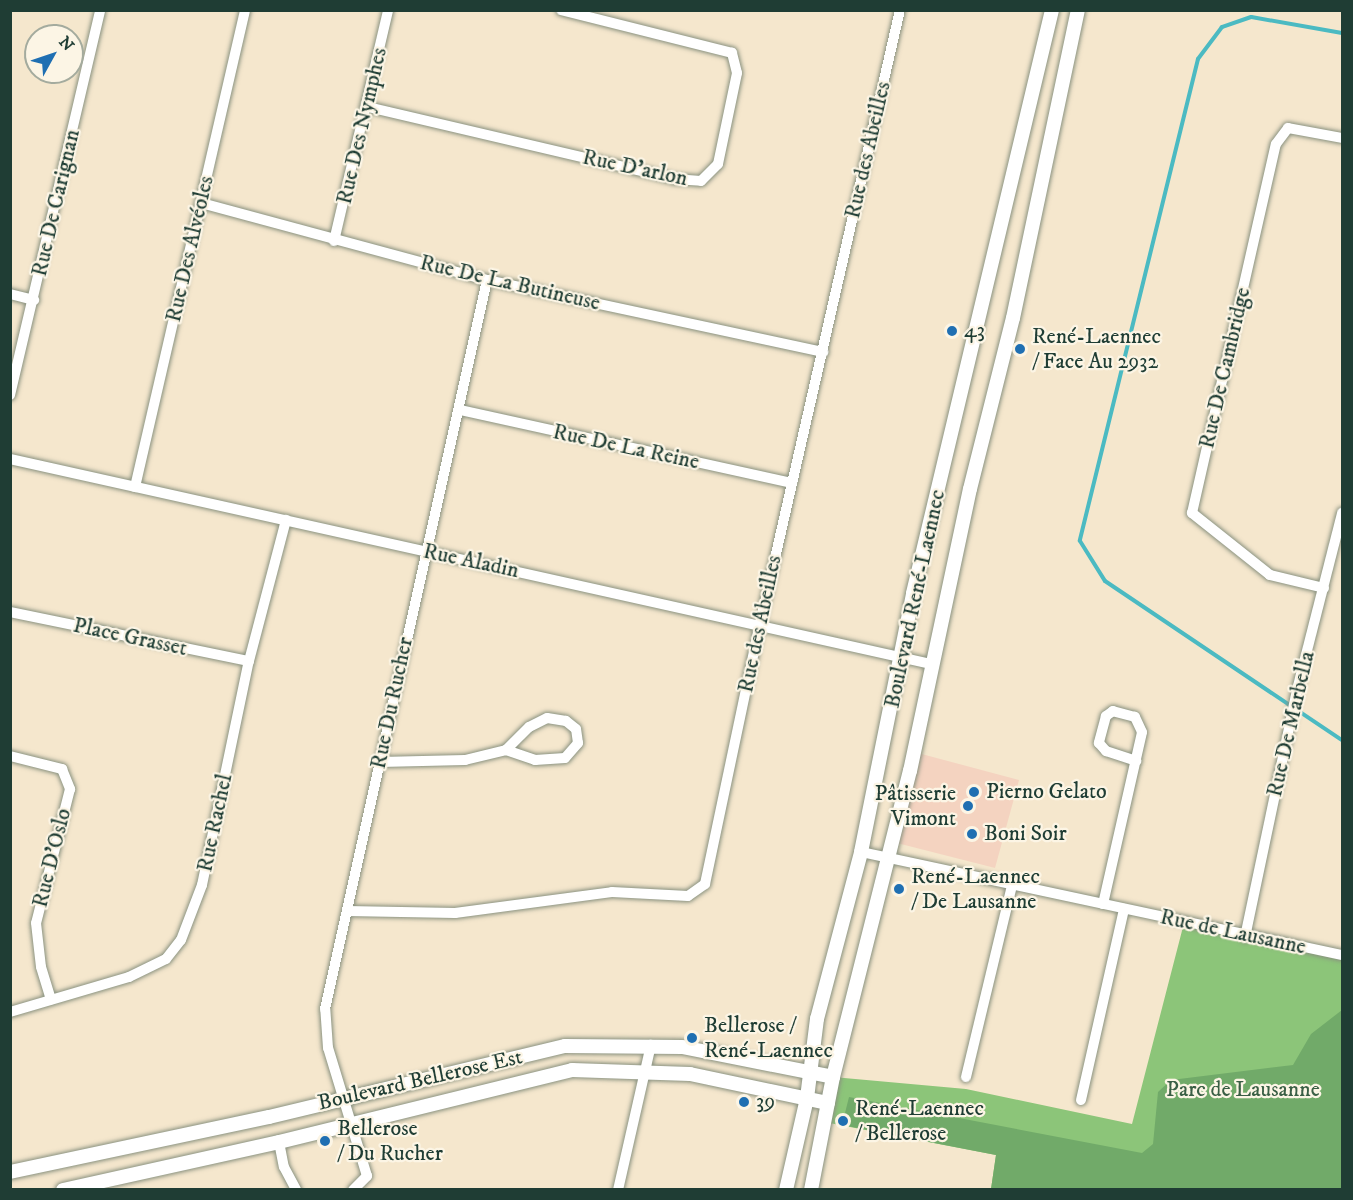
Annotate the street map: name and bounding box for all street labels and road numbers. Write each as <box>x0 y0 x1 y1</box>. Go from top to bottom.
street label: Rue Des Nymphes <box>331 45 393 207</box>
street label: Rue des Abeilles <box>839 79 897 221</box>
street label: Rue De Carignan <box>26 127 86 279</box>
street label: Rue D'arlon <box>580 144 690 192</box>
street label: Rue Des Alvéoles <box>160 173 220 325</box>
street label: Rue De La Butineuse <box>417 249 603 317</box>
street label: Rue De Cambridge <box>1194 285 1256 451</box>
street label: Rue De La Reine <box>550 419 702 475</box>
street label: Boulevard René-Laennec <box>879 487 951 711</box>
street label: Rue Aladin <box>421 538 521 584</box>
street label: Rue des Abeilles <box>733 553 787 695</box>
street label: Place Grasset <box>71 612 189 662</box>
street label: Rue Du Rucher <box>365 635 419 771</box>
street label: Rue De Marbella <box>1261 648 1321 800</box>
street label: Rue Rachel <box>192 771 238 875</box>
street label: Rue D'Oslo <box>27 806 77 910</box>
street label: Rue de Lausanne <box>1158 904 1308 960</box>
street label: Boulevard Bellerose Est <box>315 1044 525 1116</box>

